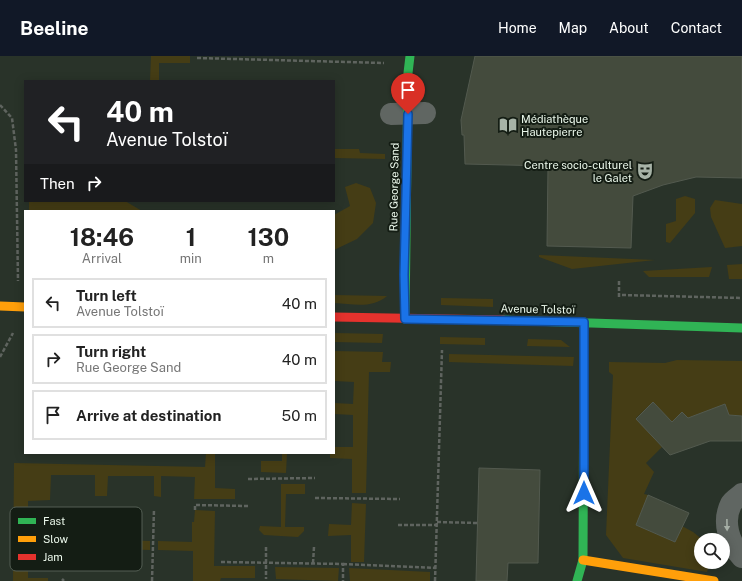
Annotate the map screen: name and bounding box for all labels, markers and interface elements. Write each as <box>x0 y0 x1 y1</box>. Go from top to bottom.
text: Beeline <box>20 17 89 39</box>
text: Home <box>498 20 537 36</box>
text: Map <box>559 20 587 36</box>
text: About <box>609 20 649 36</box>
text: Contact <box>671 20 722 36</box>
pin <box>391 73 425 114</box>
icon: arrive <box>397 79 419 101</box>
text: 40 m <box>106 95 174 128</box>
icon: left <box>40 96 92 148</box>
place label: Médiathèque Hautepierre <box>521 113 588 138</box>
library icon: Médiathèque Hautepierre <box>498 115 518 135</box>
text: Avenue Tolstoï <box>106 129 228 150</box>
street label: Rue George Sand <box>387 142 401 232</box>
place label: Centre socio-culturel le Galet <box>524 159 632 184</box>
theatre icon: Centre socio-culturel le Galet <box>635 161 655 181</box>
icon: right <box>83 172 105 194</box>
text: Then <box>40 175 75 192</box>
text: 18:46 <box>70 223 134 251</box>
text: 1 <box>186 223 196 251</box>
text: 130 <box>248 223 289 251</box>
text: Arrival <box>82 251 122 266</box>
text: min <box>180 251 202 266</box>
text: m <box>263 251 274 266</box>
text: Turn left <box>76 287 137 304</box>
icon: left <box>42 292 64 314</box>
text: 40 m <box>282 295 317 312</box>
street label: Avenue Tolstoï <box>501 302 576 316</box>
text: Avenue Tolstoï <box>76 304 164 319</box>
text: Turn right <box>76 343 146 360</box>
icon: right <box>42 348 64 370</box>
text: 40 m <box>282 351 317 368</box>
text: Rue George Sand <box>76 360 181 375</box>
icon: arrive <box>42 404 64 426</box>
text: Arrive at destination <box>76 407 221 424</box>
text: 50 m <box>282 407 317 424</box>
position arrow <box>563 472 605 514</box>
legend <box>10 507 142 571</box>
text: Fast <box>43 515 65 527</box>
one-way arrow <box>724 519 730 532</box>
text: Slow <box>43 533 69 545</box>
map controls <box>694 533 730 569</box>
button: search <box>694 533 730 569</box>
text: Jam <box>43 551 63 563</box>

